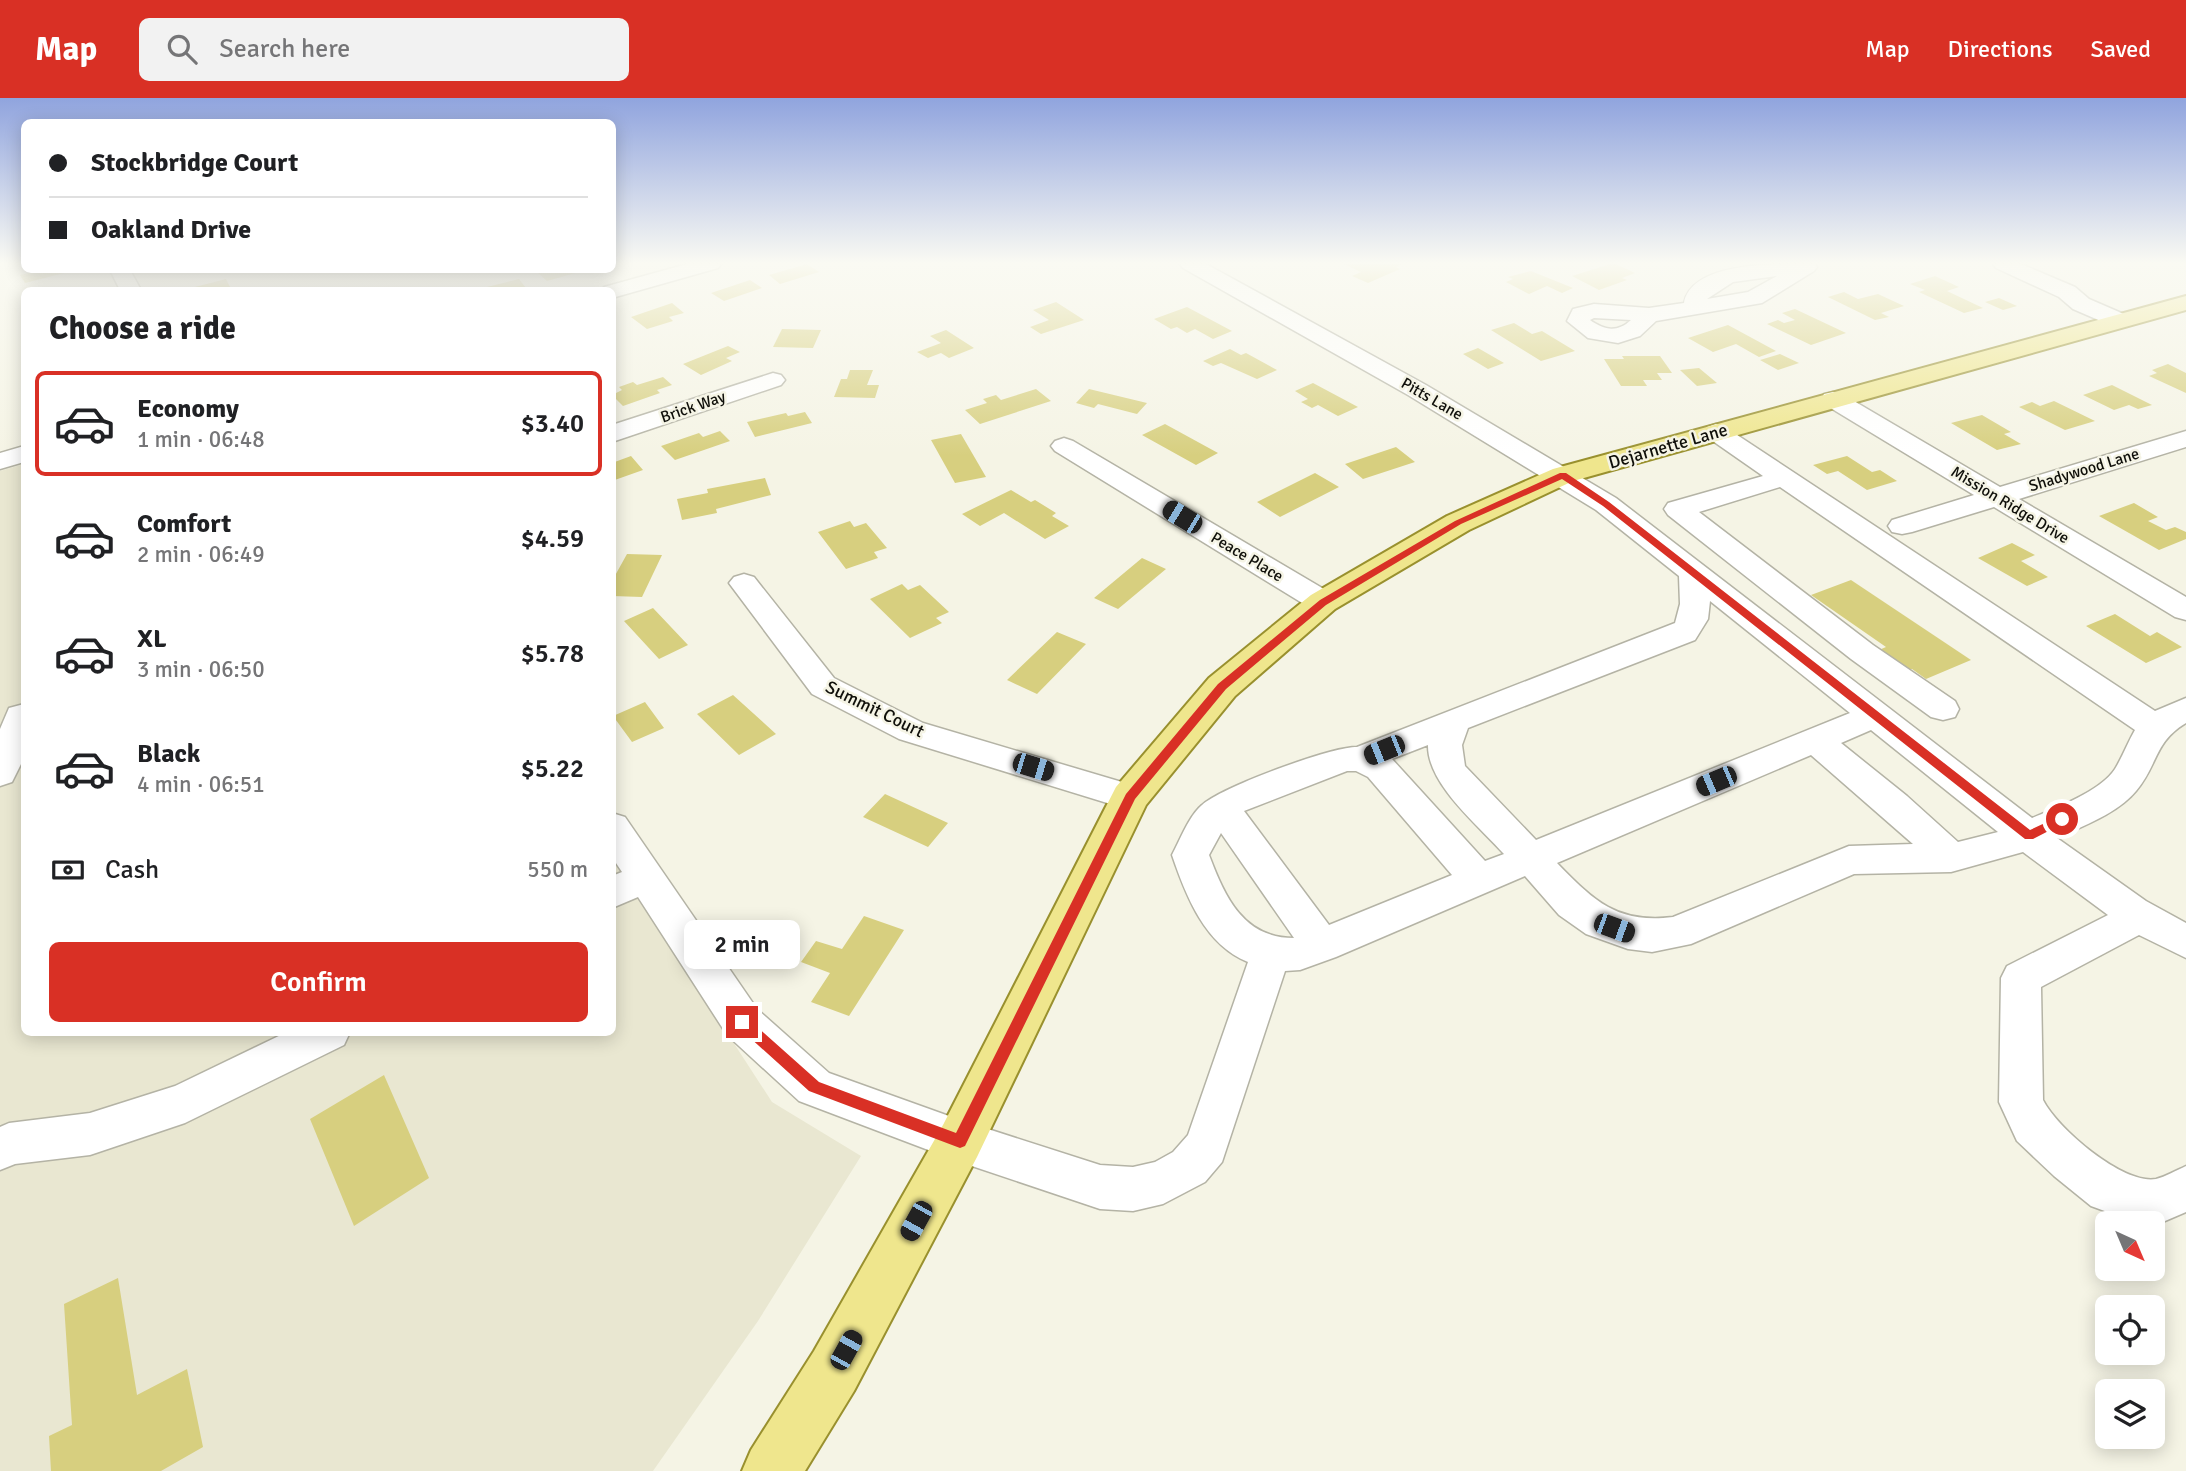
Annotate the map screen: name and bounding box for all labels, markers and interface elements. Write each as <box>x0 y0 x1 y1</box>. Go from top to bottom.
search box <box>139 18 629 81</box>
text: Map <box>35 29 97 70</box>
icon: search <box>163 30 201 68</box>
text: Search here <box>219 33 350 65</box>
text: Map <box>1865 34 1910 64</box>
text: Directions <box>1948 34 2053 64</box>
text: Saved <box>2091 34 2151 64</box>
text: Stockbridge Court <box>91 147 298 179</box>
text: Oakland Drive <box>91 214 251 246</box>
text: Choose a ride <box>49 309 236 348</box>
street label: Pitts Lane <box>1398 373 1466 425</box>
street label: Brick Way <box>658 386 729 427</box>
icon: car <box>53 392 116 455</box>
text: Economy <box>137 393 239 425</box>
text: $3.40 <box>521 408 584 440</box>
street label: Dejarnette Lane <box>1606 418 1730 474</box>
text: 1 min · 06:48 <box>137 425 265 454</box>
street label: Shadywood Lane <box>2026 444 2142 496</box>
street label: Mission Ridge Drive <box>1947 462 2073 548</box>
car <box>1159 497 1206 537</box>
icon: car <box>53 507 116 570</box>
text: Comfort <box>137 508 231 540</box>
text: $4.59 <box>521 523 584 555</box>
street label: Peace Place <box>1207 528 1287 586</box>
text: 2 min · 06:49 <box>137 540 265 569</box>
icon: car <box>53 622 116 685</box>
text: XL <box>137 623 167 655</box>
text: $5.78 <box>521 638 584 670</box>
text: 3 min · 06:50 <box>137 655 265 684</box>
street label: Summit Court <box>822 676 928 742</box>
car <box>1361 732 1408 768</box>
icon: car <box>53 737 116 800</box>
text: Black <box>137 738 200 770</box>
car <box>1010 751 1057 783</box>
text: $5.22 <box>521 753 584 785</box>
car <box>1693 763 1740 799</box>
text: 4 min · 06:51 <box>137 770 265 799</box>
route start <box>2046 803 2078 835</box>
icon: cash <box>49 851 87 889</box>
text: Cash <box>105 854 159 886</box>
text: 550 m <box>527 855 588 884</box>
car <box>1591 911 1638 945</box>
callout: 2 min <box>684 920 800 970</box>
text: 2 min <box>714 930 770 959</box>
button: Confirm <box>49 942 588 1022</box>
route end <box>726 1006 758 1038</box>
car <box>897 1198 936 1244</box>
north arrow <box>2095 1211 2165 1281</box>
map controls <box>2095 1211 2165 1449</box>
button: locate <box>2095 1295 2165 1365</box>
car <box>827 1327 866 1373</box>
button: layers <box>2095 1379 2165 1449</box>

